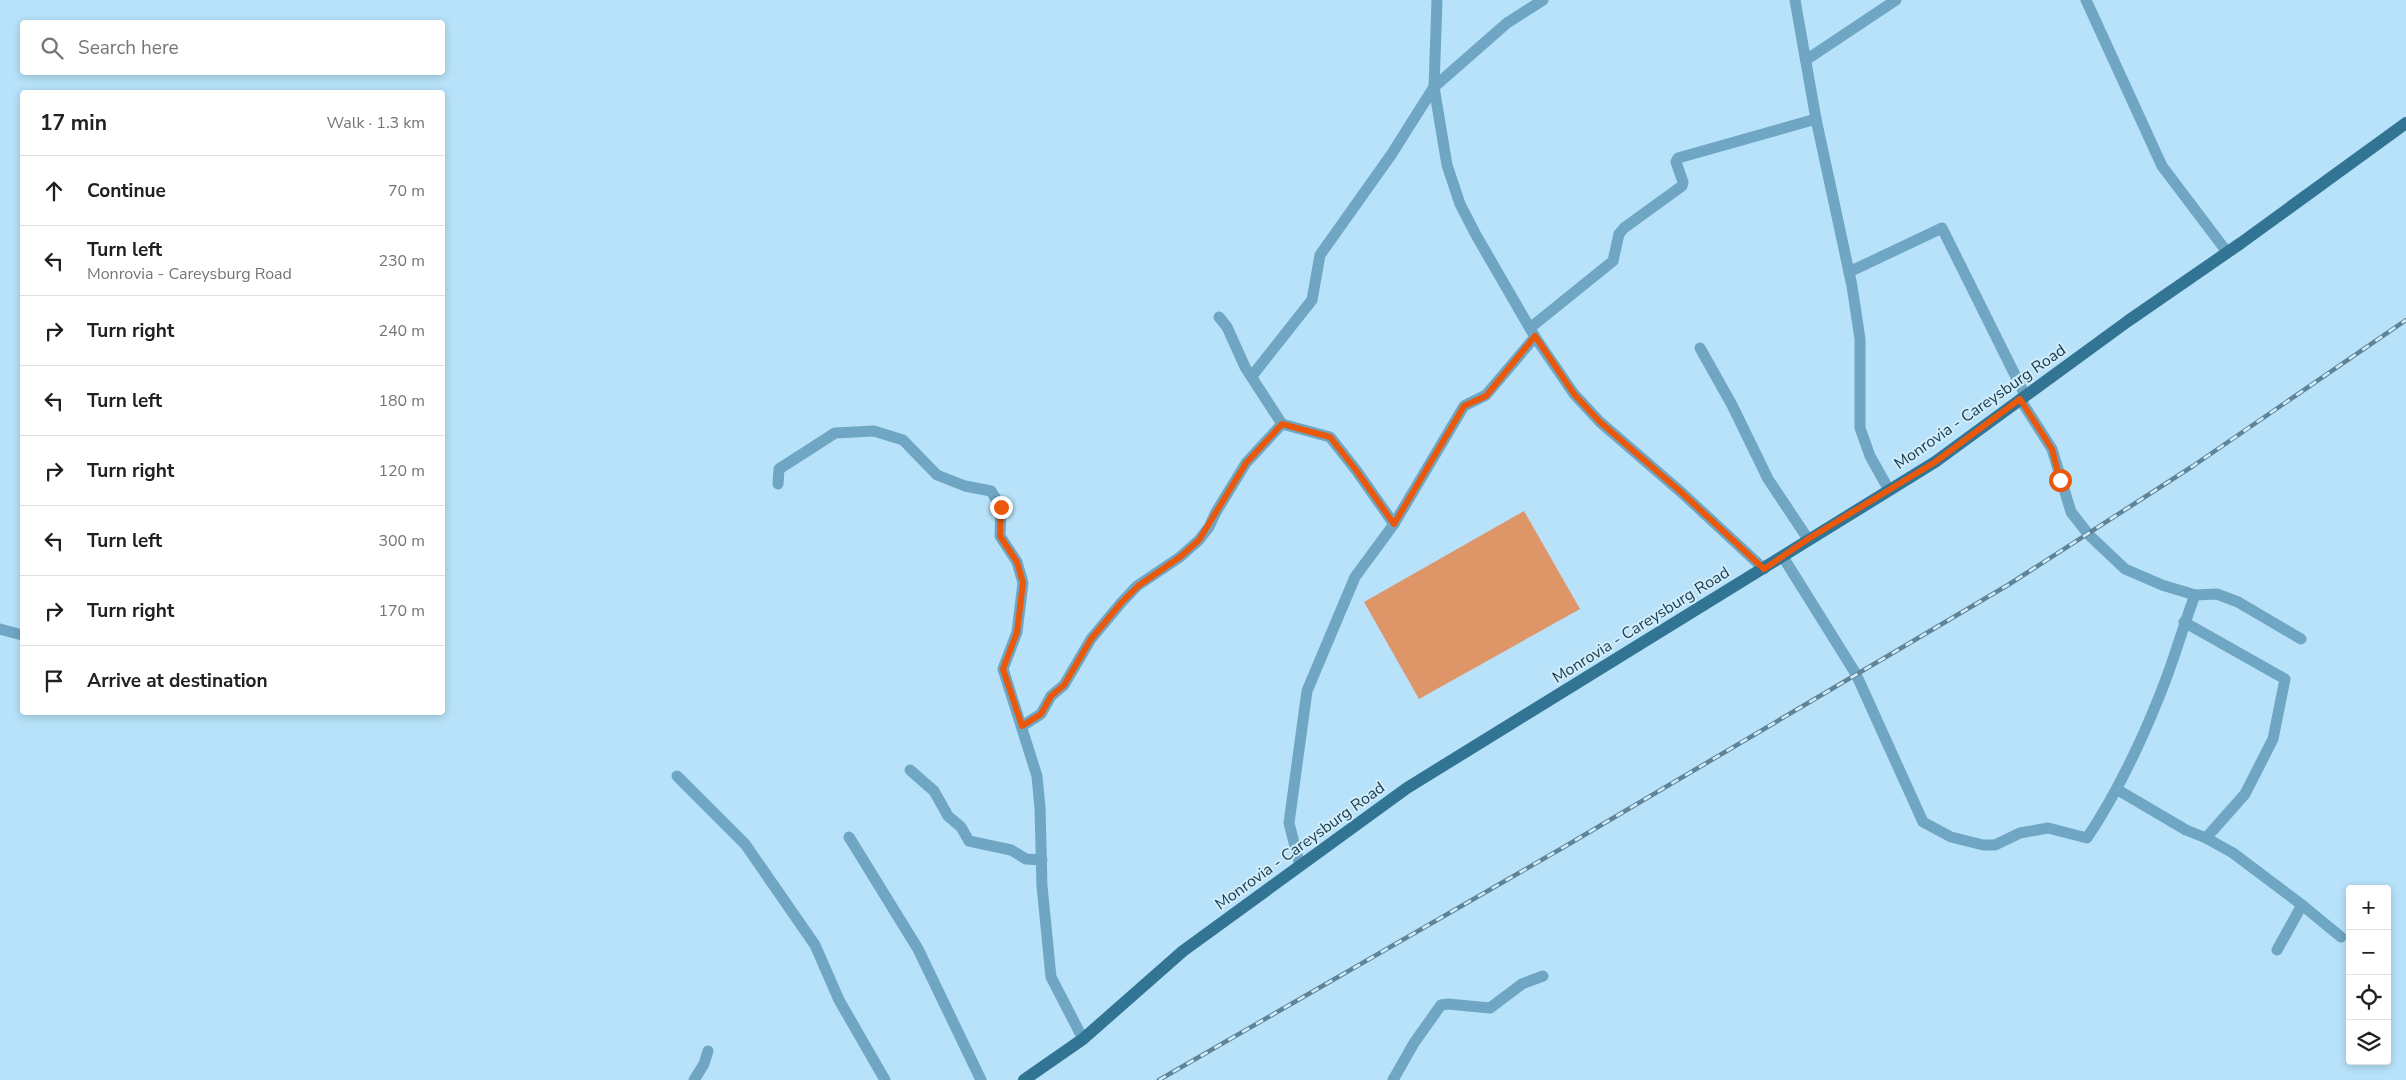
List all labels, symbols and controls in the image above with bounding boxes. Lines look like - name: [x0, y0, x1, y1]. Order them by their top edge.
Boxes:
- search box: [20, 20, 445, 75]
- icon: search: [38, 34, 66, 62]
- text: Search here: [78, 35, 179, 61]
- text: 17 min: [40, 109, 107, 137]
- text: Walk · 1.3 km: [327, 112, 425, 134]
- icon: ahead: [40, 177, 68, 205]
- text: Continue: [87, 178, 166, 204]
- text: 70 m: [388, 180, 425, 202]
- text: Turn left: [87, 237, 162, 263]
- icon: left: [40, 247, 68, 275]
- text: 230 m: [378, 250, 425, 272]
- text: Monrovia - Careysburg Road: [87, 263, 292, 285]
- icon: right: [40, 317, 68, 345]
- text: Turn right: [87, 318, 174, 344]
- text: 240 m: [378, 320, 425, 342]
- street label: Monrovia - Careysburg Road: [1890, 339, 2070, 475]
- icon: left: [40, 387, 68, 415]
- text: Turn left: [87, 388, 162, 414]
- text: 180 m: [378, 390, 425, 412]
- icon: right: [40, 457, 68, 485]
- text: Turn right: [87, 458, 174, 484]
- text: 120 m: [378, 460, 425, 482]
- route start: [2049, 469, 2072, 492]
- route end: [990, 496, 1013, 519]
- icon: left: [40, 527, 68, 555]
- text: Turn left: [87, 528, 162, 554]
- text: 300 m: [378, 530, 425, 552]
- street label: Monrovia - Careysburg Road: [1548, 561, 1734, 689]
- icon: right: [40, 597, 68, 625]
- text: Turn right: [87, 598, 174, 624]
- text: 170 m: [378, 600, 425, 622]
- icon: arrive: [40, 667, 68, 695]
- text: Arrive at destination: [87, 668, 268, 694]
- street label: Monrovia - Careysburg Road: [1211, 777, 1389, 915]
- map controls: [2346, 885, 2391, 1065]
- button: +: [2346, 885, 2391, 930]
- button: −: [2346, 930, 2391, 975]
- button: locate: [2346, 975, 2391, 1020]
- button: layers: [2346, 1020, 2391, 1065]

